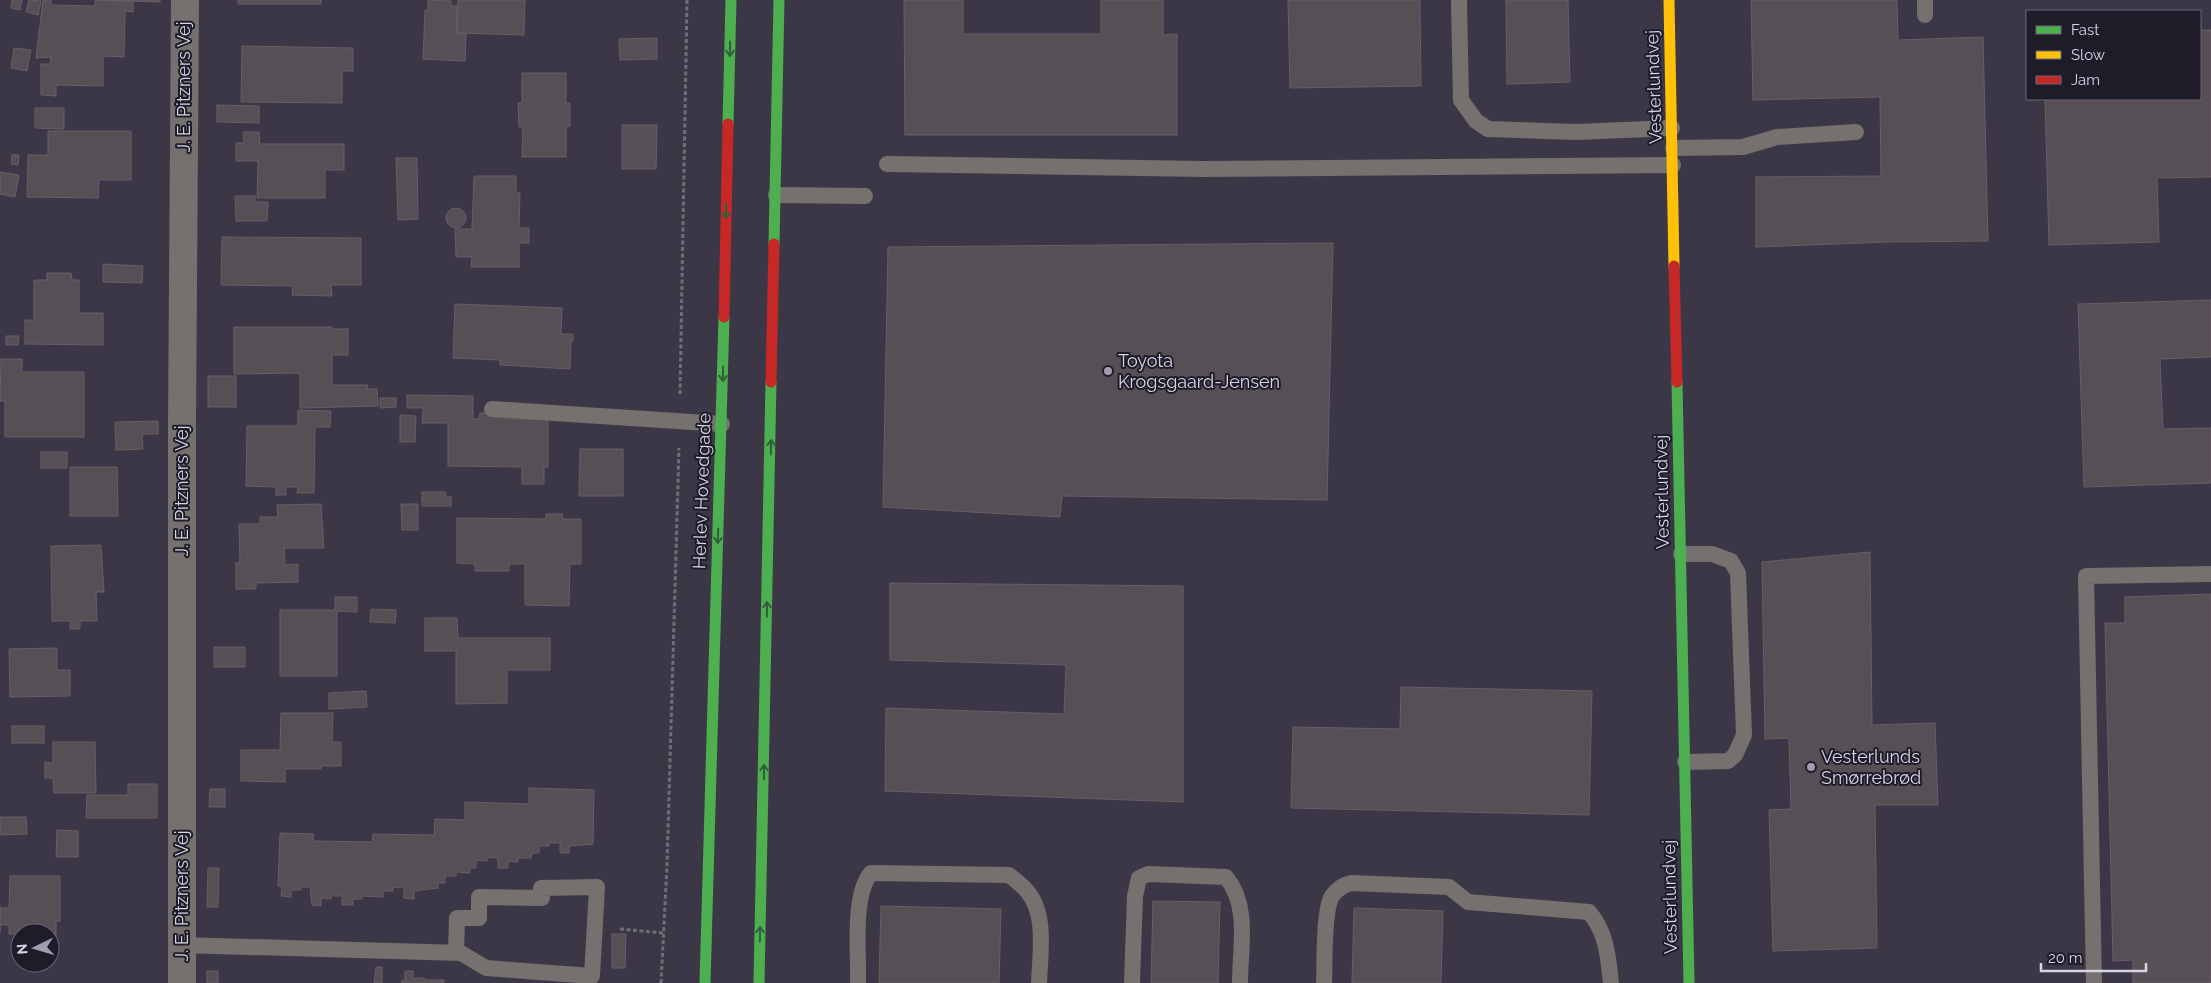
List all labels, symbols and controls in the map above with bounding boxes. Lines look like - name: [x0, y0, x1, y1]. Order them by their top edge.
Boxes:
- legend: [2026, 10, 2201, 100]
- street label: J. E. Pitzners Vej: [173, 21, 194, 153]
- text: Fast: [2071, 21, 2099, 39]
- street label: Vesterlundvej: [1641, 30, 1666, 144]
- one-way arrow: [725, 40, 734, 56]
- text: Slow: [2071, 46, 2105, 64]
- text: Jam: [2071, 71, 2100, 89]
- one-way arrow: [721, 202, 731, 219]
- place label: Toyota Krogsgaard-Jensen: [1118, 350, 1280, 392]
- one-way arrow: [718, 365, 727, 381]
- marker: Toyota Krogsgaard-Jensen: [1102, 365, 1114, 377]
- street label: Herlev Hovedgade: [688, 412, 715, 569]
- street label: J. E. Pitzners Vej: [171, 425, 192, 557]
- street label: Vesterlundvej: [1650, 435, 1673, 549]
- one-way arrow: [766, 439, 776, 456]
- one-way arrow: [713, 528, 723, 544]
- one-way arrow: [762, 602, 772, 618]
- place label: Vesterlunds Smørrebrød: [1821, 746, 1921, 788]
- marker: Vesterlunds Smørrebrød: [1805, 761, 1817, 773]
- one-way arrow: [759, 764, 768, 780]
- street label: J. E. Pitzners Vej: [171, 830, 192, 962]
- street label: Vesterlundvej: [1658, 840, 1681, 954]
- north arrow: [10, 923, 60, 973]
- one-way arrow: [755, 927, 765, 943]
- scale bar: [2041, 940, 2146, 972]
- text: N: [14, 943, 30, 955]
- text: 20 m: [2048, 949, 2083, 967]

